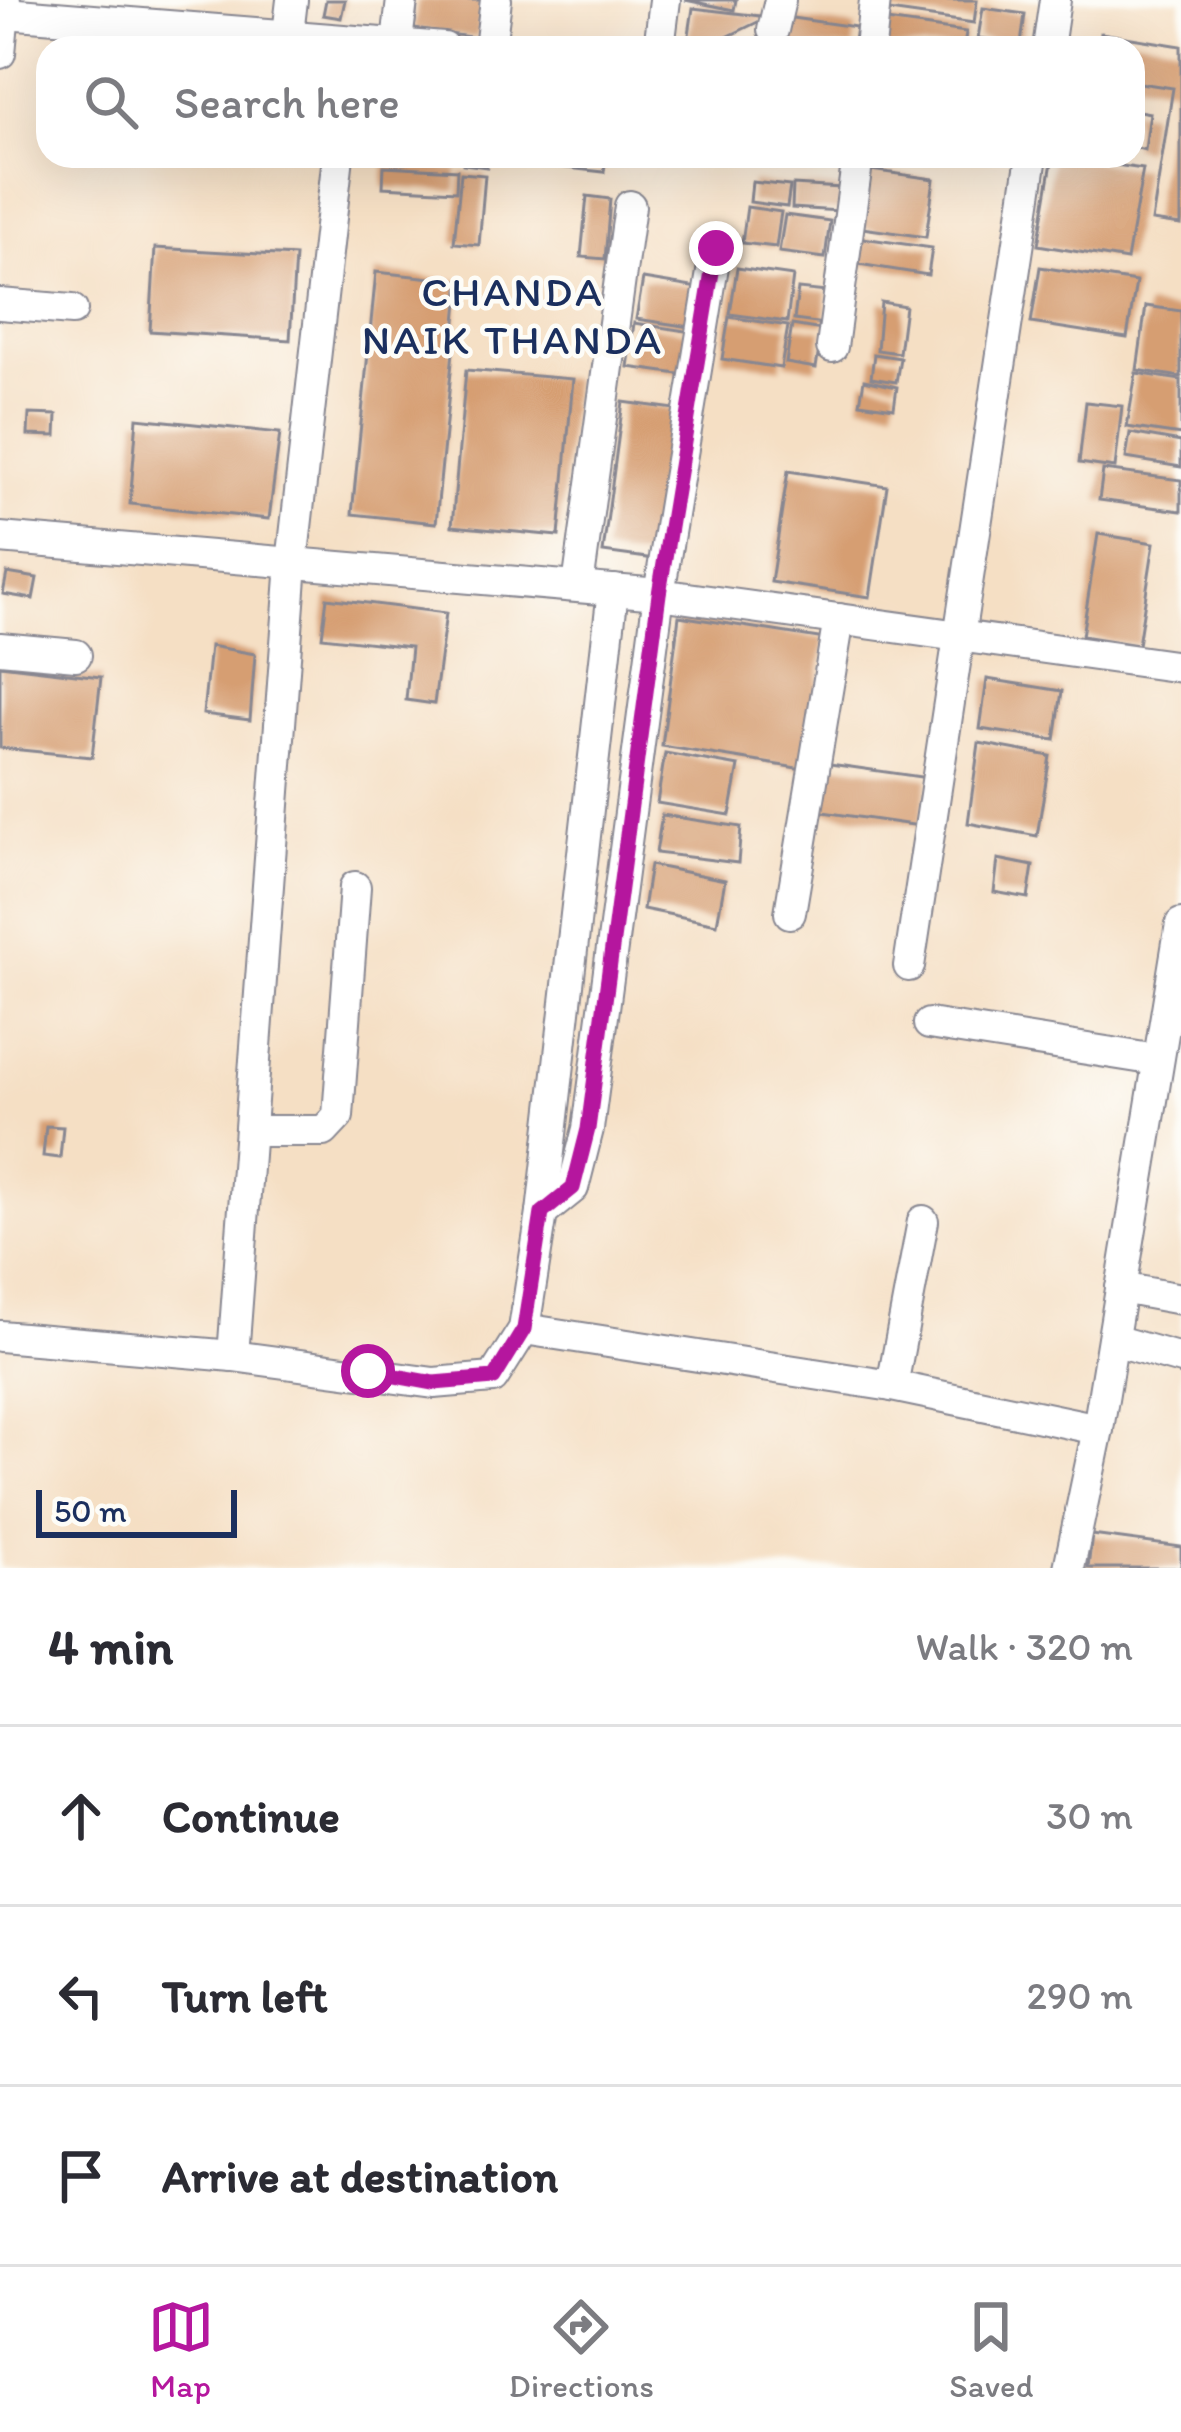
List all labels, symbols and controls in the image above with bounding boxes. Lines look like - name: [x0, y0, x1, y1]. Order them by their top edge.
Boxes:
- search box: [36, 36, 1145, 168]
- icon: search: [78, 69, 144, 135]
- text: Search here: [174, 75, 400, 129]
- route end: [689, 221, 743, 275]
- district label: CHANDA NAIK THANDA: [362, 266, 664, 365]
- route start: [341, 1344, 395, 1398]
- scale bar: [36, 1484, 237, 1537]
- text: 50 m: [54, 1491, 127, 1530]
- text: 4 min: [48, 1616, 173, 1677]
- text: Walk · 320 m: [916, 1623, 1133, 1670]
- icon: ahead: [48, 1783, 114, 1849]
- text: Continue: [162, 1789, 340, 1843]
- text: 30 m: [1046, 1792, 1133, 1839]
- icon: left: [48, 1963, 114, 2029]
- text: Turn left: [162, 1969, 328, 2023]
- text: 290 m: [1026, 1972, 1133, 2019]
- icon: arrive: [48, 2143, 114, 2209]
- text: Arrive at destination: [162, 2149, 558, 2203]
- tab: Map: [148, 2294, 214, 2405]
- tab: Directions: [509, 2294, 654, 2405]
- tab: Saved: [949, 2294, 1033, 2405]

